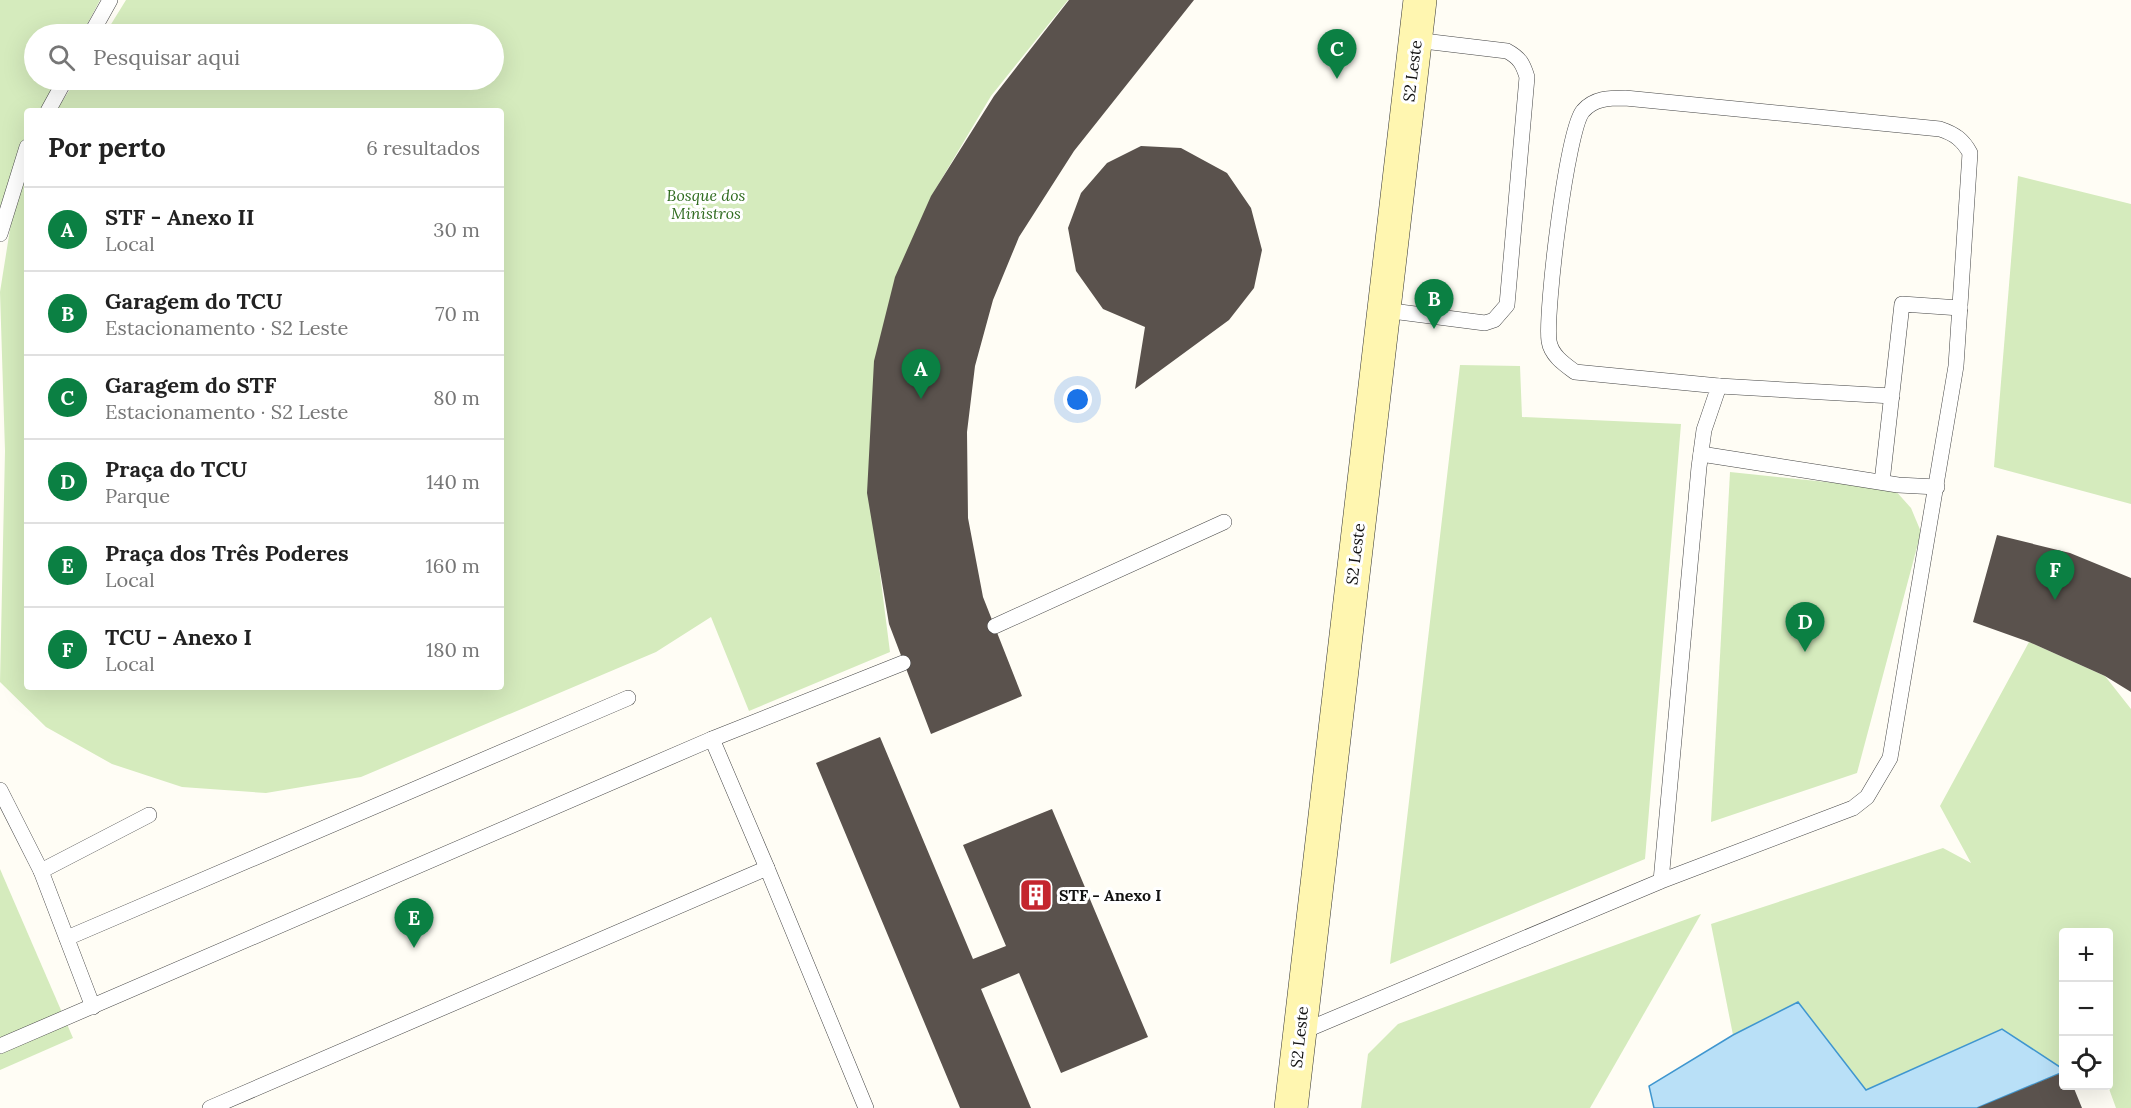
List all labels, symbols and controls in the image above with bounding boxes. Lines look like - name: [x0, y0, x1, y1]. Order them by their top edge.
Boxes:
- search box: [24, 24, 504, 90]
- pin: C: [1318, 29, 1356, 79]
- street label: S2 Leste: [1398, 39, 1426, 103]
- icon: search: [45, 41, 78, 74]
- text: Pesquisar aqui: [93, 43, 240, 71]
- text: Por perto: [48, 131, 166, 164]
- text: 6 resultados: [366, 135, 480, 160]
- park label: Bosque dos Ministros: [667, 185, 746, 223]
- text: STF - Anexo II: [105, 203, 254, 231]
- text: A: [61, 217, 74, 242]
- text: 30 m: [433, 217, 480, 242]
- text: Local: [105, 231, 155, 256]
- pin: B: [1414, 280, 1454, 329]
- text: Garagem do TCU: [105, 287, 283, 315]
- text: B: [61, 301, 74, 326]
- text: 70 m: [435, 301, 480, 326]
- text: Estacionamento · S2 Leste: [105, 315, 348, 340]
- pin: A: [902, 350, 940, 399]
- text: Garagem do STF: [105, 371, 276, 399]
- text: C: [61, 385, 74, 410]
- text: 80 m: [433, 385, 480, 410]
- your location: [1063, 385, 1092, 414]
- text: Estacionamento · S2 Leste: [105, 399, 348, 424]
- text: Praça do TCU: [105, 455, 247, 483]
- text: D: [60, 469, 75, 494]
- text: 140 m: [426, 469, 480, 494]
- text: Parque: [105, 483, 170, 508]
- street label: S2 Leste: [1341, 522, 1369, 586]
- text: Praça dos Três Poderes: [105, 539, 349, 567]
- pin: F: [2036, 550, 2074, 600]
- text: E: [61, 553, 74, 578]
- text: 160 m: [426, 553, 480, 578]
- text: Local: [105, 567, 155, 592]
- pin: D: [1786, 602, 1824, 652]
- text: TCU - Anexo I: [105, 623, 252, 651]
- text: F: [62, 637, 73, 662]
- text: 180 m: [426, 637, 480, 662]
- text: Local: [105, 651, 155, 676]
- building icon: STF - Anexo I: [1018, 877, 1054, 913]
- place label: STF - Anexo I: [1059, 885, 1161, 905]
- pin: E: [394, 898, 434, 948]
- map controls: [2059, 928, 2113, 1090]
- button: +: [2059, 928, 2113, 982]
- button: −: [2059, 982, 2113, 1036]
- street label: S2 Leste: [1286, 1005, 1312, 1069]
- button: locate: [2059, 1036, 2113, 1090]

